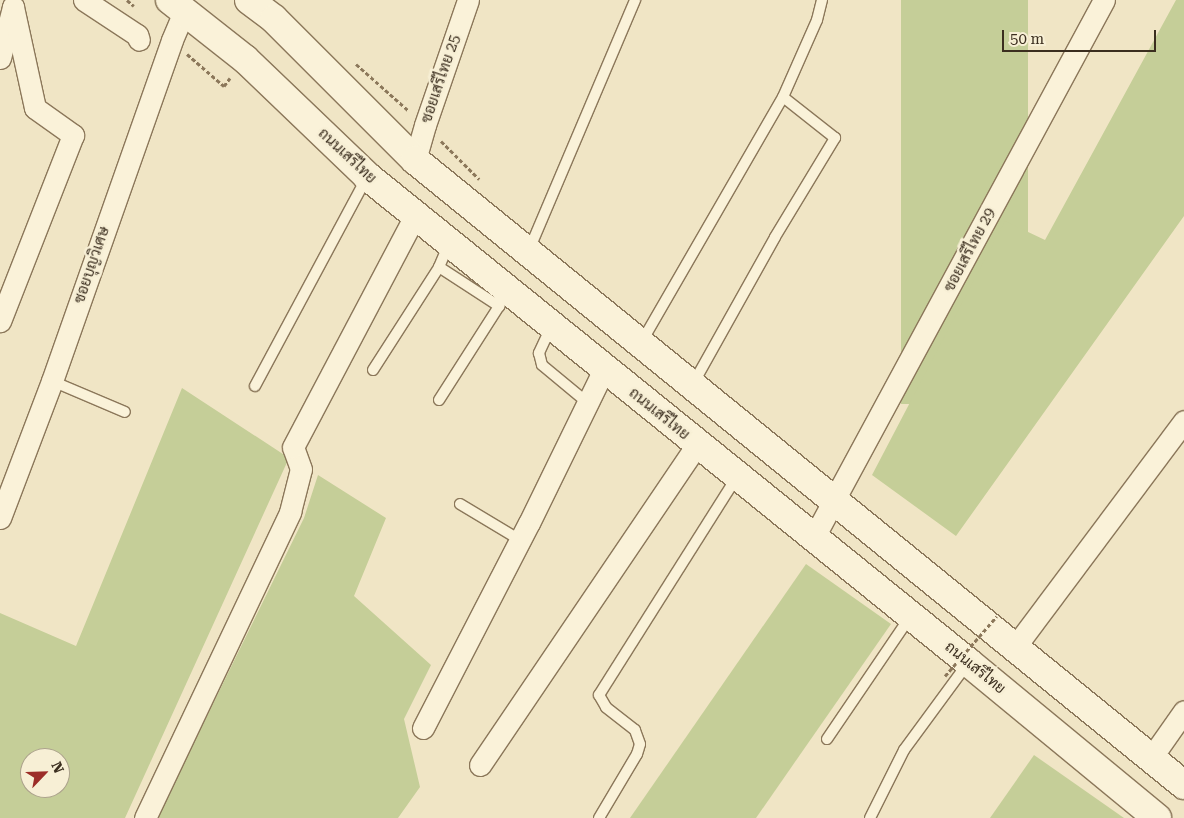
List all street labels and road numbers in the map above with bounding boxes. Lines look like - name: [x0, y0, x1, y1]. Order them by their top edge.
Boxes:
- street label: ซอยเสรีไทย 25: [417, 33, 465, 125]
- street label: ถนนเสรีไทย: [314, 125, 380, 187]
- street label: ซอยเสรีไทย 29: [940, 205, 1000, 295]
- street label: ซอยบุญวิเศษ: [70, 224, 114, 306]
- street label: ถนนเสรีไทย: [625, 384, 693, 444]
- street label: ถนนเสรีไทย: [941, 638, 1009, 698]

